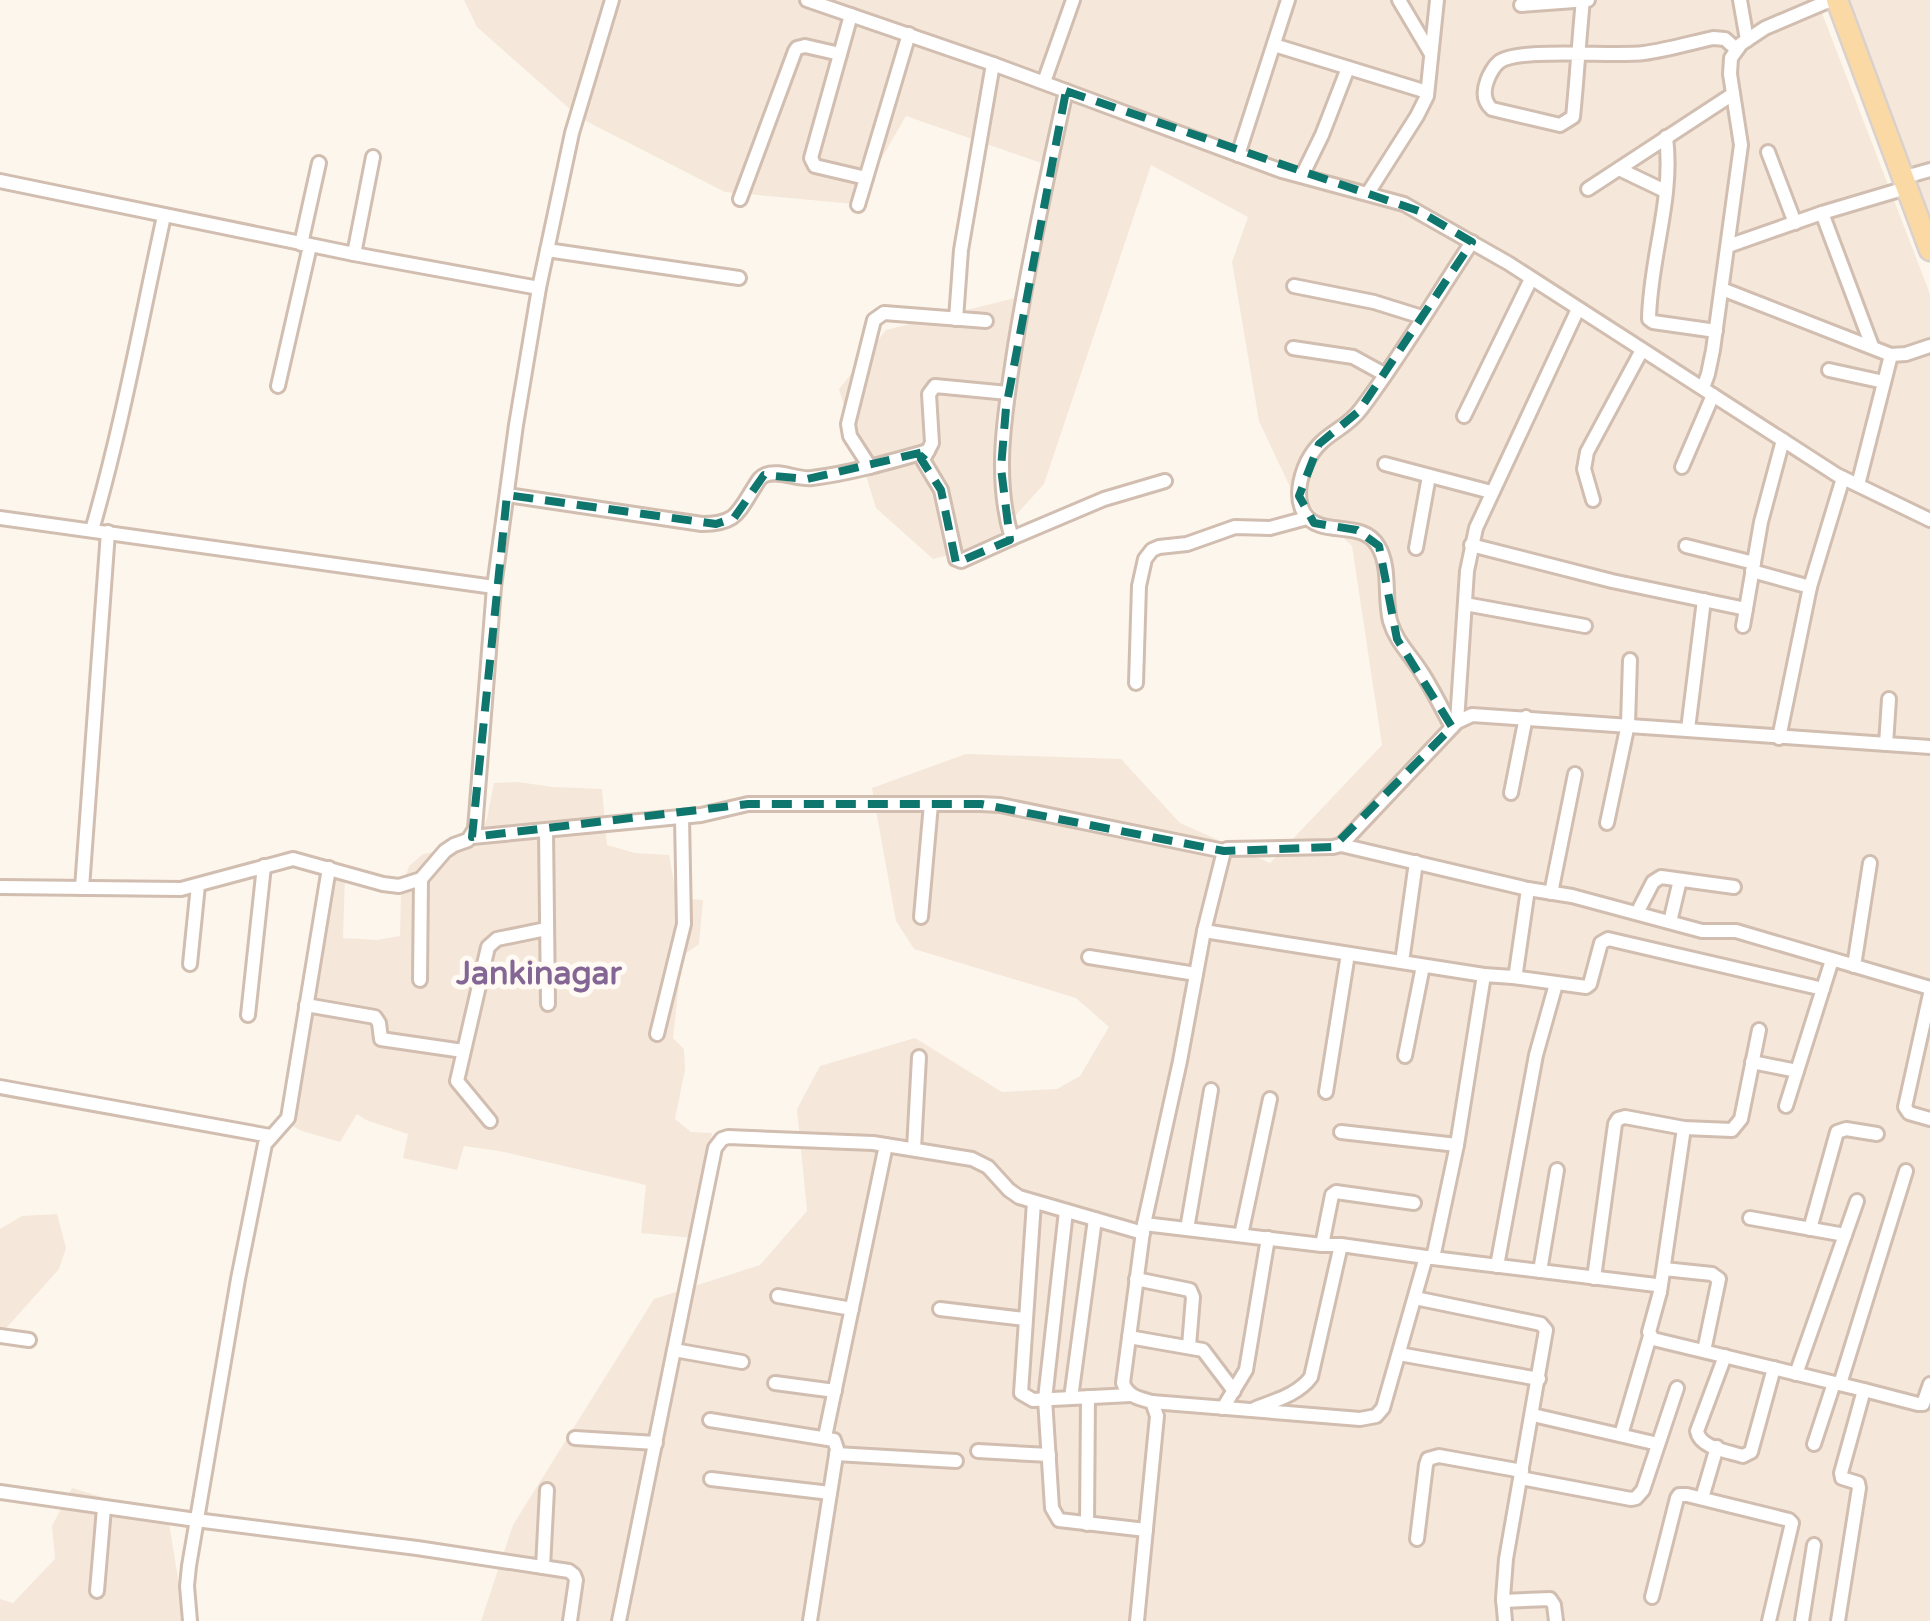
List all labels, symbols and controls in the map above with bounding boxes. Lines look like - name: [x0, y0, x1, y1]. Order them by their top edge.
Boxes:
- district label: Jankinagar: [455, 955, 623, 993]

